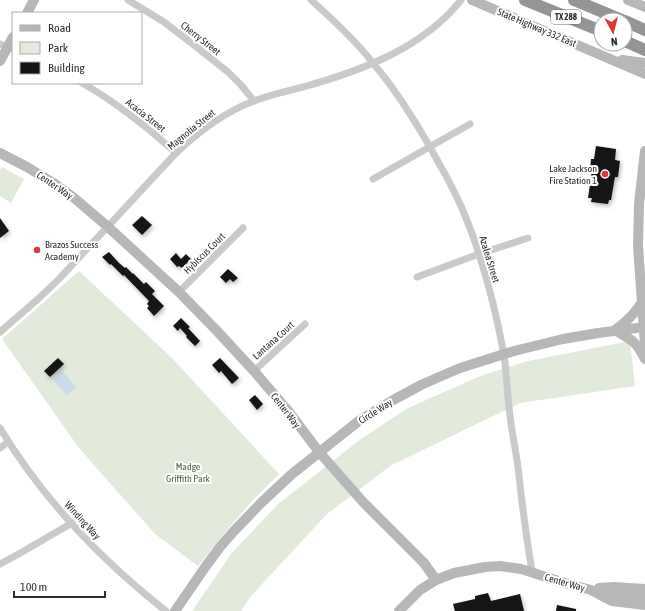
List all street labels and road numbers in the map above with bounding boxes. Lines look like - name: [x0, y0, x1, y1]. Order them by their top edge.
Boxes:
- street label: State Highway 332 East: [496, 6, 578, 49]
- road number: TX 288: [551, 10, 581, 24]
- street label: Cherry Street: [179, 20, 223, 57]
- street label: Acacia Street: [124, 97, 168, 134]
- street label: Magnolia Street: [165, 107, 217, 152]
- street label: Center Way: [35, 169, 75, 202]
- street label: Hybiscus Court: [181, 230, 227, 276]
- street label: Azalea Street: [477, 234, 502, 284]
- street label: Lantana Court: [251, 319, 296, 362]
- street label: Center Way: [269, 391, 303, 430]
- street label: Circle Way: [356, 397, 394, 426]
- street label: Winding Way: [63, 499, 103, 542]
- street label: Center Way: [544, 572, 586, 593]

